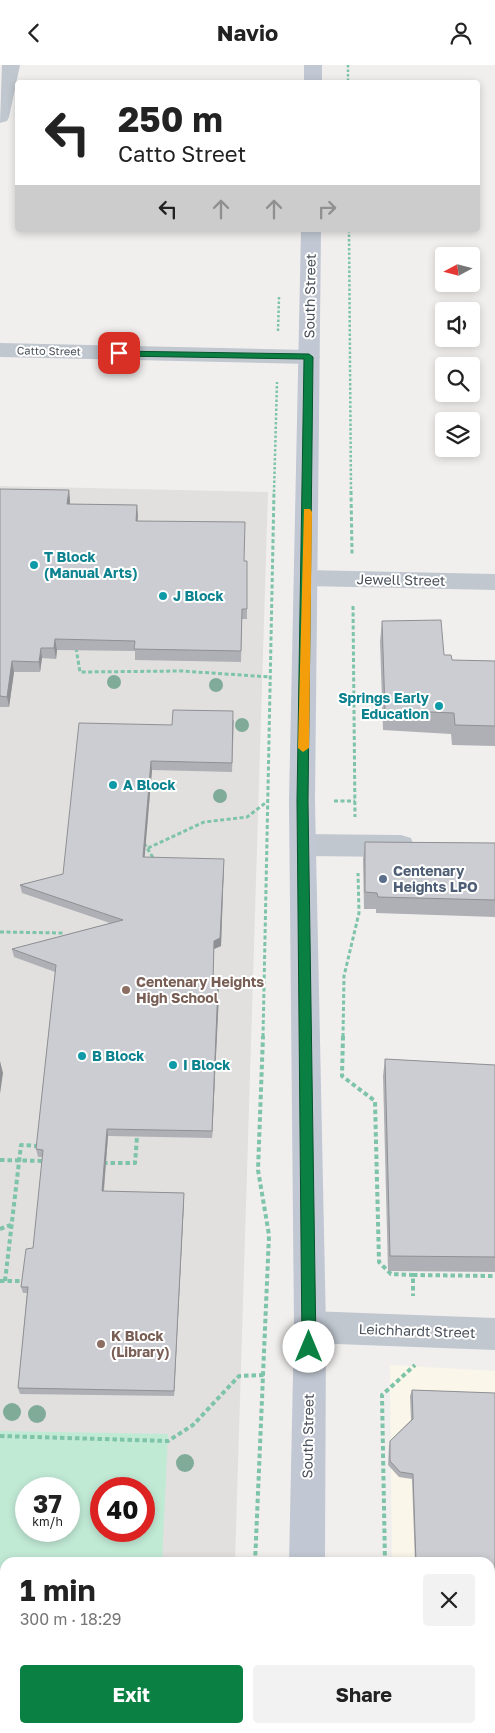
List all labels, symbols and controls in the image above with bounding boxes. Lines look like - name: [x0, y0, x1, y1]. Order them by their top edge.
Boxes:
- icon: back: [20, 19, 48, 47]
- text: Navio: [217, 19, 278, 46]
- icon: person: [447, 19, 475, 47]
- text: 250 m: [118, 98, 223, 140]
- icon: left: [35, 100, 100, 165]
- text: Catto Street: [118, 140, 246, 167]
- icon: left: [154, 195, 182, 223]
- icon: ahead: [207, 195, 235, 223]
- icon: ahead: [260, 195, 288, 223]
- icon: right: [313, 195, 341, 223]
- north arrow: [435, 247, 480, 293]
- map controls: [435, 247, 480, 457]
- street label: South Street: [300, 253, 319, 339]
- button: sound: [435, 302, 480, 347]
- pin: [98, 332, 140, 374]
- icon: arrive: [105, 339, 133, 367]
- street label: Catto Street: [17, 343, 81, 358]
- button: search: [435, 357, 480, 402]
- button: layers: [435, 412, 480, 457]
- place label: T Block (Manual Arts): [44, 548, 137, 581]
- marker: T Block (Manual Arts): [28, 559, 40, 571]
- street label: Jewell Street: [356, 570, 446, 589]
- place label: J Block: [173, 587, 224, 604]
- marker: J Block: [157, 590, 169, 602]
- place label: Springs Early Education: [338, 689, 430, 722]
- marker: Springs Early Education: [433, 700, 445, 712]
- place label: A Block: [123, 776, 176, 793]
- marker: A Block: [107, 779, 119, 791]
- place label: Centenary Heights LPO: [393, 862, 478, 895]
- marker: Centenary Heights LPO: [377, 873, 389, 885]
- place label: Centenary Heights High School: [136, 973, 264, 1006]
- marker: Centenary Heights High School: [120, 984, 132, 996]
- place label: B Block: [92, 1047, 144, 1064]
- marker: B Block: [76, 1050, 88, 1062]
- place label: I Block: [183, 1056, 230, 1073]
- marker: I Block: [167, 1059, 179, 1071]
- position arrow: [282, 1320, 334, 1372]
- street label: Leichhardt Street: [358, 1320, 476, 1341]
- place label: K Block (Library): [111, 1327, 170, 1360]
- marker: K Block (Library): [95, 1338, 107, 1350]
- street label: South Street: [298, 1393, 317, 1479]
- speed limit sign: 40: [90, 1477, 155, 1542]
- text: 37: [33, 1488, 62, 1519]
- text: km/h: [32, 1514, 63, 1529]
- text: 1 min: [20, 1572, 96, 1608]
- button: close: [423, 1574, 475, 1626]
- text: 300 m · 18:29: [20, 1609, 121, 1629]
- button: Exit: [20, 1665, 243, 1723]
- button: Share: [253, 1665, 475, 1723]

